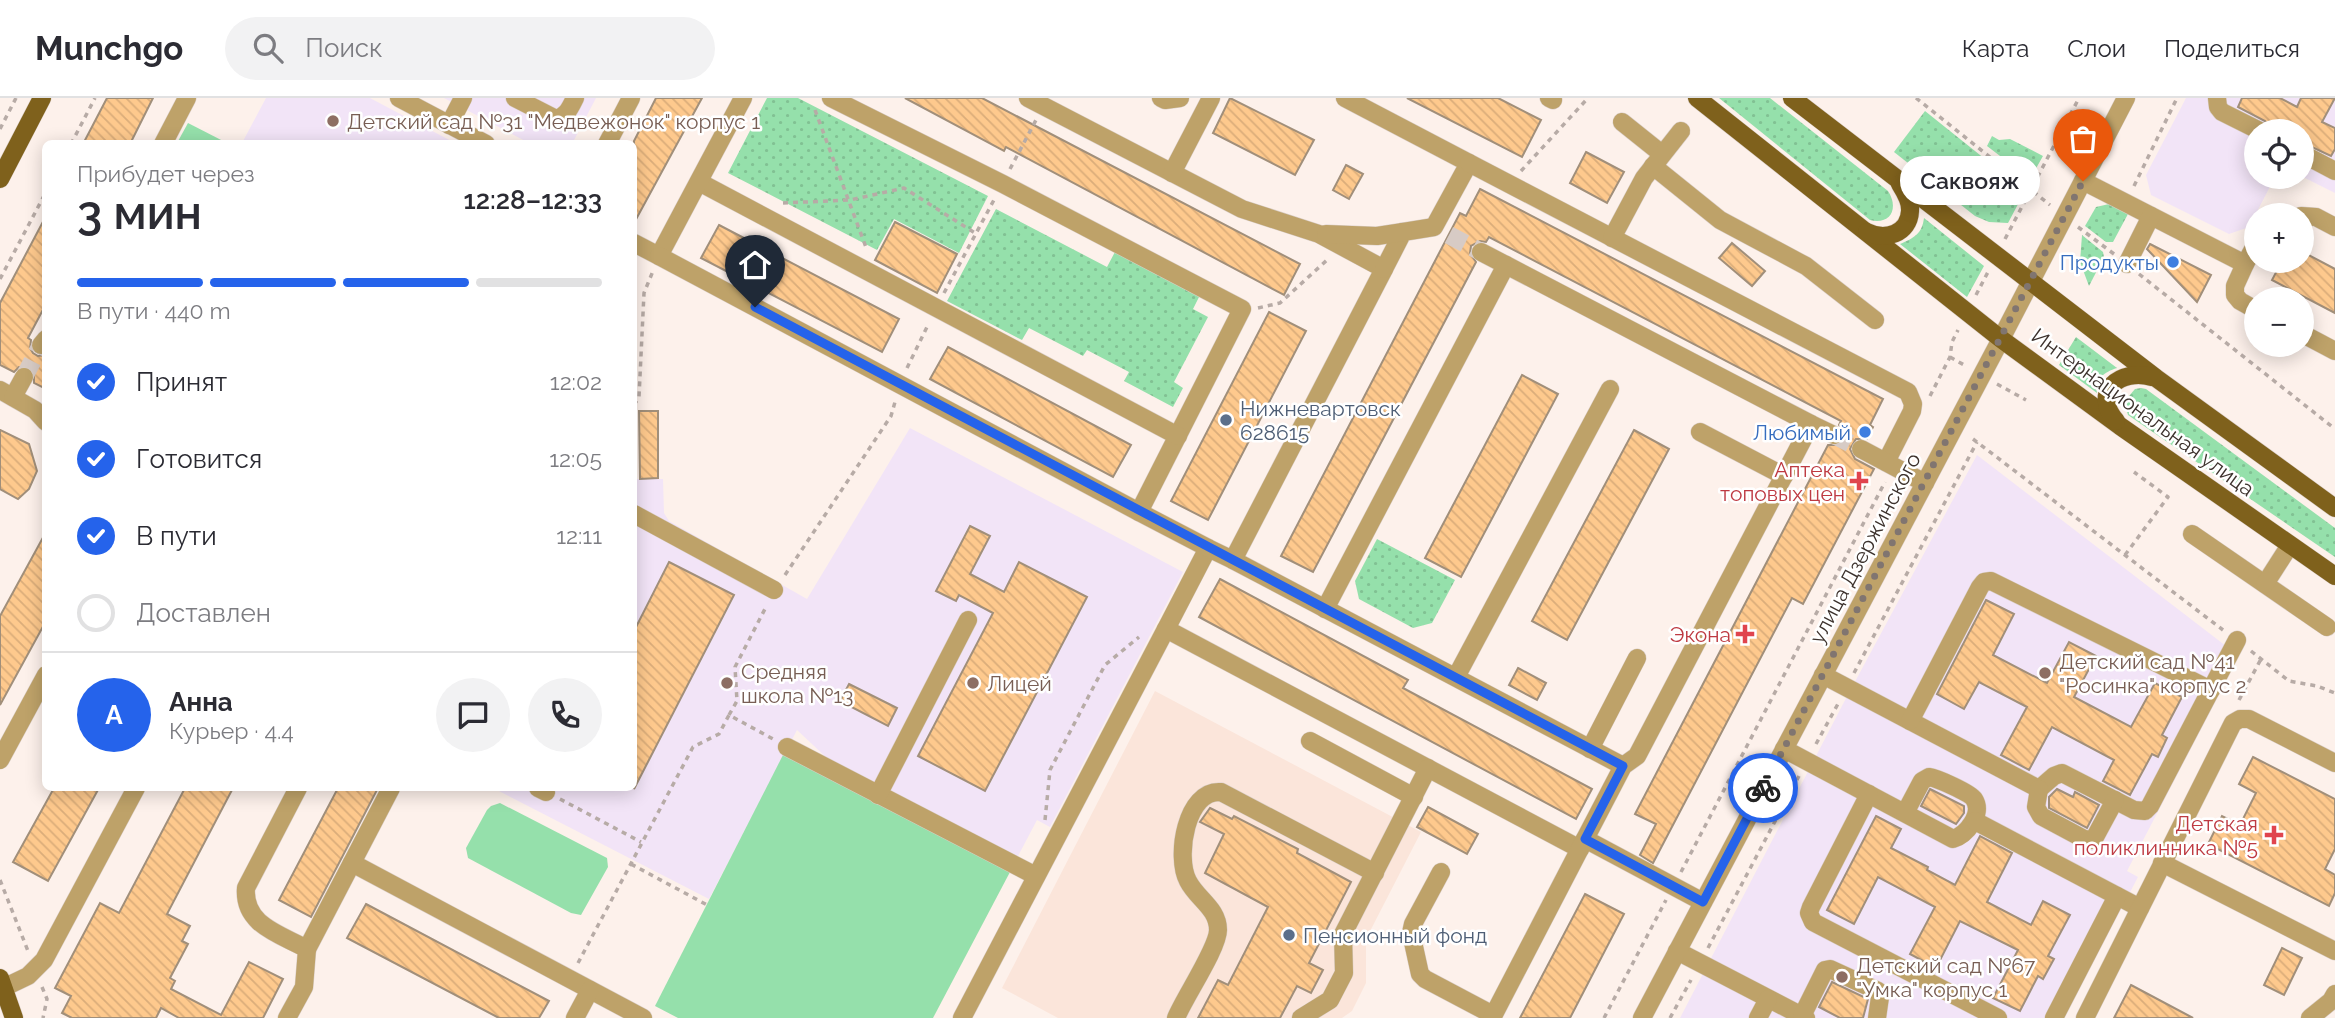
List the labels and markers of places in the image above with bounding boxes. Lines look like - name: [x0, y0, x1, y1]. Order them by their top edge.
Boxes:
- place label: Детский сад №31 "Медвежонок" корпус 1: [347, 109, 760, 134]
- pin: [2053, 109, 2113, 181]
- marker: Детский сад №31 "Медвежонок" корпус 1: [325, 113, 341, 129]
- callout: Саквояж: [1901, 156, 2041, 206]
- pin: [725, 235, 785, 307]
- place label: Продукты: [2060, 250, 2159, 275]
- marker: Продукты: [2165, 254, 2181, 270]
- place label: Нижневартовск 628615: [1240, 396, 1401, 445]
- marker: Нижневартовск 628615: [1218, 412, 1234, 428]
- place label: Любимый: [1753, 420, 1851, 445]
- marker: Любимый: [1857, 424, 1873, 440]
- place label: Аптека топовых цен: [1720, 457, 1845, 506]
- marker: Аптека топовых цен: [1851, 473, 1867, 489]
- place label: Экона: [1670, 622, 1731, 647]
- marker: Экона: [1737, 626, 1753, 642]
- place label: Детский сад №41 "Росинка" корпус 2: [2059, 649, 2247, 698]
- place label: Средняя школа №13: [741, 659, 854, 708]
- marker: Детский сад №41 "Росинка" корпус 2: [2037, 665, 2053, 681]
- place label: Лицей: [987, 671, 1052, 696]
- marker: Средняя школа №13: [719, 675, 735, 691]
- marker: Лицей: [965, 675, 981, 691]
- place label: Детская поликлинника №5: [2074, 811, 2258, 860]
- marker: Детская поликлинника №5: [2264, 825, 2284, 845]
- place label: Пенсионный фонд: [1303, 923, 1487, 948]
- marker: Пенсионный фонд: [1281, 927, 1297, 943]
- place label: Детский сад №67 "Умка" корпус 1: [1856, 953, 2036, 1002]
- marker: Детский сад №67 "Умка" корпус 1: [1834, 969, 1850, 985]

